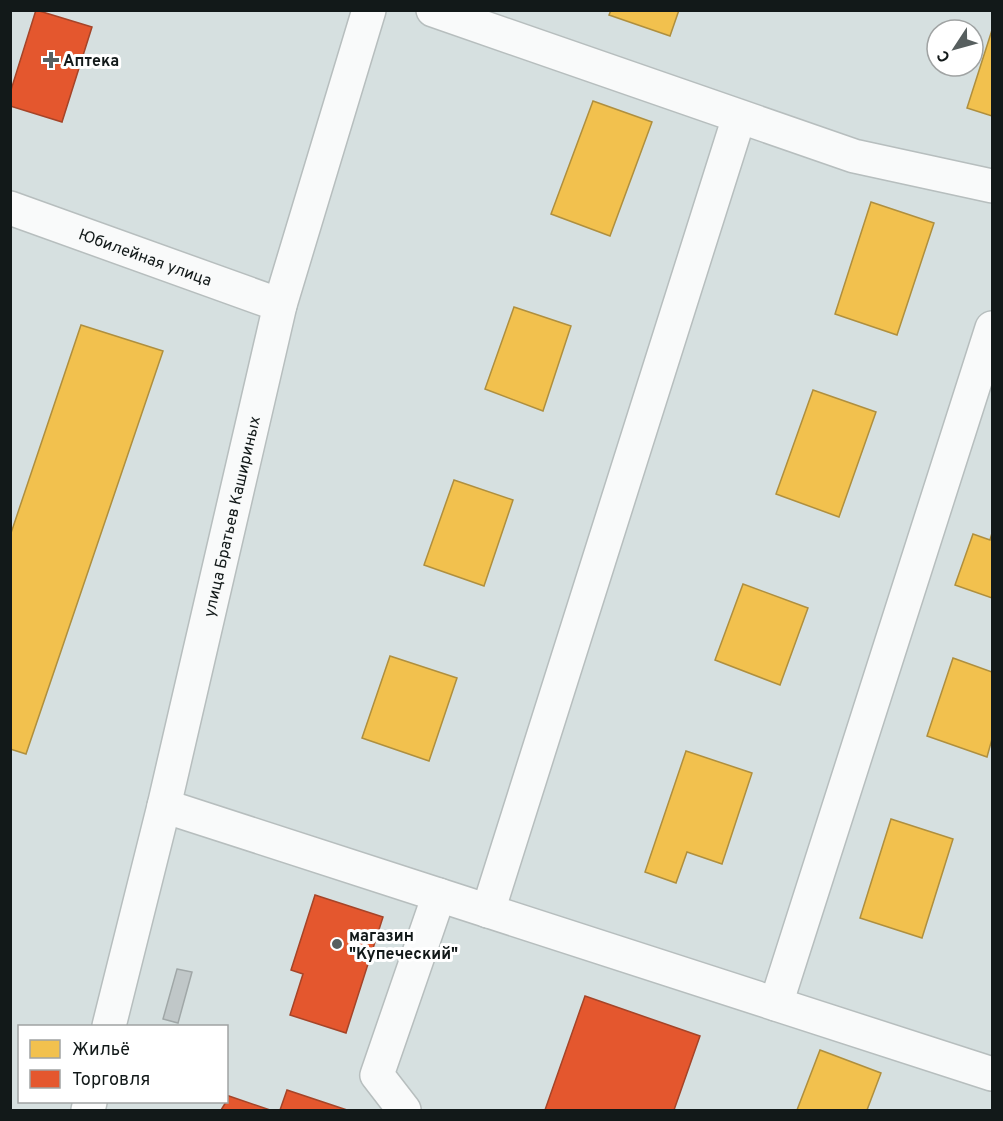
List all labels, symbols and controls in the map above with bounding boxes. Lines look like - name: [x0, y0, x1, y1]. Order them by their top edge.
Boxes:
- north arrow: [925, 18, 985, 78]
- text: С: [933, 46, 956, 66]
- place label: Аптека: [63, 52, 119, 72]
- marker: Аптека: [44, 53, 58, 67]
- street label: Юбилейная улица: [75, 225, 214, 292]
- street label: улица Братьев Кашириных: [200, 414, 266, 619]
- place label: магазин "Купеческий": [349, 927, 458, 965]
- marker: магазин "Купеческий": [330, 937, 344, 951]
- legend: [18, 1025, 228, 1103]
- text: Жильё: [72, 1039, 130, 1062]
- text: Торговля: [72, 1069, 150, 1092]

